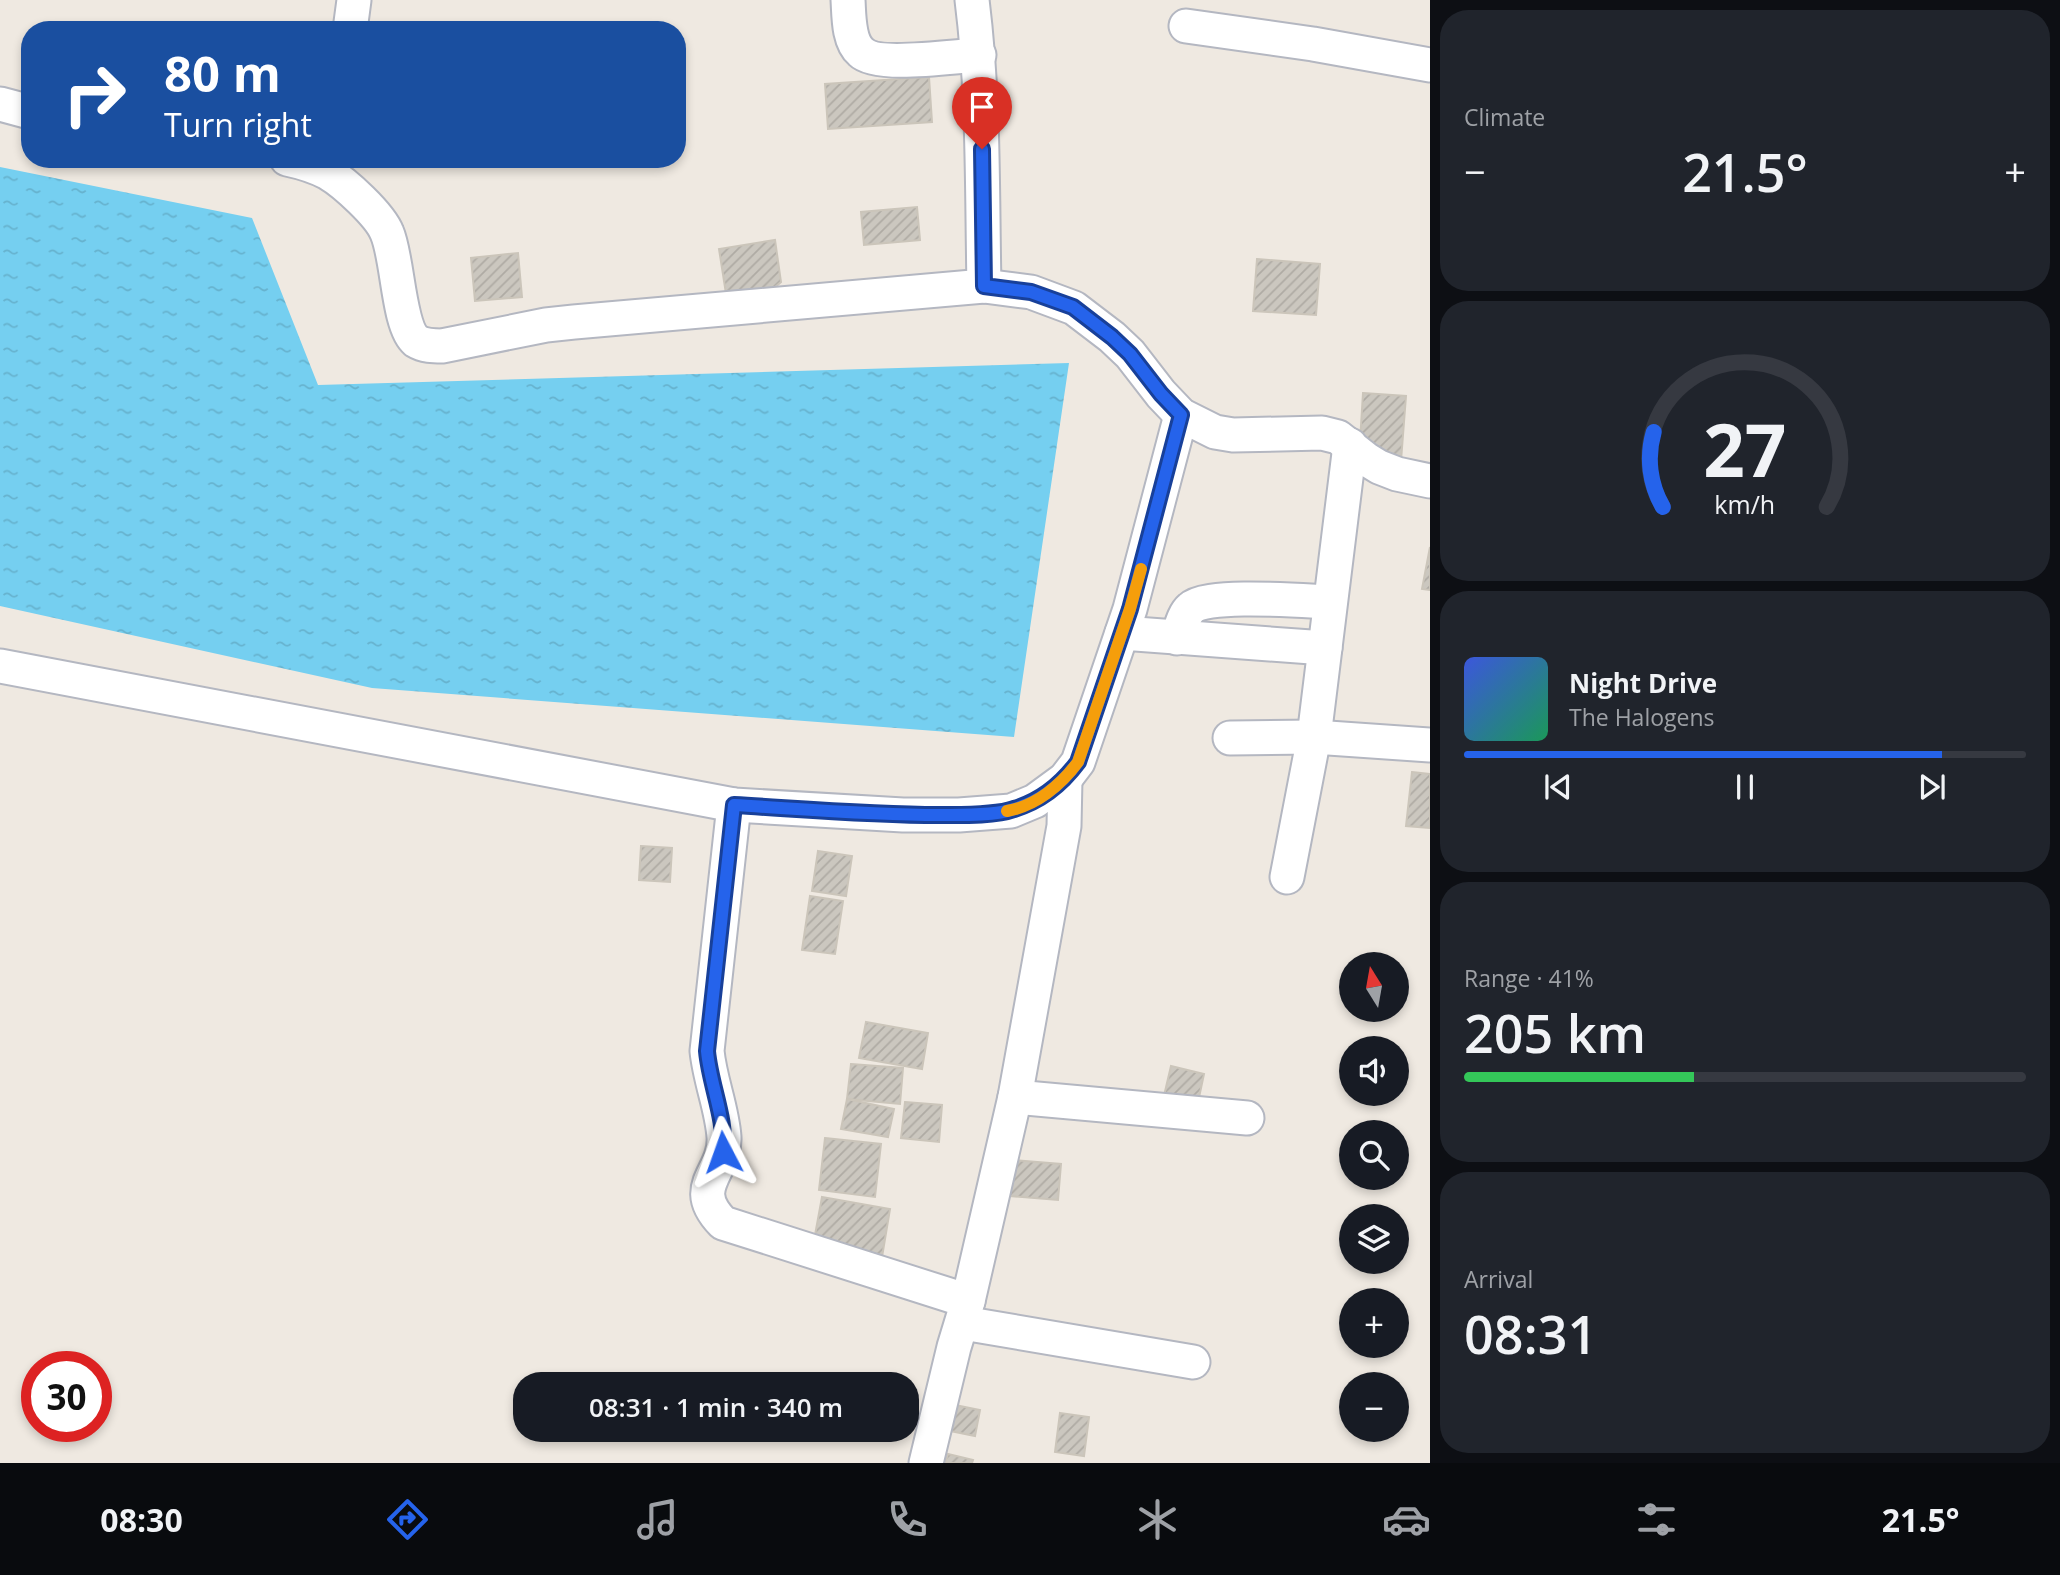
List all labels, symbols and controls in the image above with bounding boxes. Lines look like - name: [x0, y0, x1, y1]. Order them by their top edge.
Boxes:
- text: 80 m: [164, 40, 281, 106]
- icon: right: [49, 49, 140, 140]
- pin: [952, 77, 1012, 149]
- icon: arrive: [963, 88, 1001, 126]
- text: Climate: [1464, 101, 1545, 133]
- text: Turn right: [164, 103, 312, 146]
- text: 21.5°: [1682, 136, 1808, 207]
- text: −: [1464, 145, 1486, 197]
- text: +: [2004, 145, 2026, 197]
- text: 27: [1703, 399, 1787, 498]
- text: km/h: [1715, 487, 1775, 521]
- text: Night Drive: [1569, 665, 1717, 701]
- text: The Halogens: [1569, 701, 1715, 733]
- icon: previous: [1539, 768, 1577, 806]
- icon: pause: [1726, 768, 1764, 806]
- icon: next: [1913, 768, 1951, 806]
- north arrow: [1339, 952, 1409, 1022]
- map controls: [1339, 952, 1409, 1442]
- text: Range · 41%: [1464, 962, 1594, 994]
- text: 205 km: [1464, 997, 1646, 1068]
- button: sound: [1339, 1036, 1409, 1106]
- position arrow: [686, 1115, 760, 1189]
- button: search: [1339, 1120, 1409, 1190]
- button: layers: [1339, 1204, 1409, 1274]
- text: Arrival: [1464, 1263, 1533, 1295]
- button: +: [1339, 1288, 1409, 1358]
- text: 08:31: [1464, 1298, 1597, 1369]
- speed limit sign: 30: [21, 1351, 112, 1442]
- button: −: [1339, 1372, 1409, 1442]
- text: 08:31 · 1 min · 340 m: [589, 1389, 843, 1425]
- icon: directions: [383, 1495, 432, 1544]
- icon: music: [633, 1495, 682, 1544]
- icon: phone: [883, 1495, 932, 1544]
- icon: climate: [1133, 1495, 1182, 1544]
- icon: car: [1382, 1495, 1431, 1544]
- icon: filters: [1632, 1495, 1681, 1544]
- text: 08:30: [100, 1498, 183, 1541]
- text: 21.5°: [1882, 1498, 1960, 1541]

